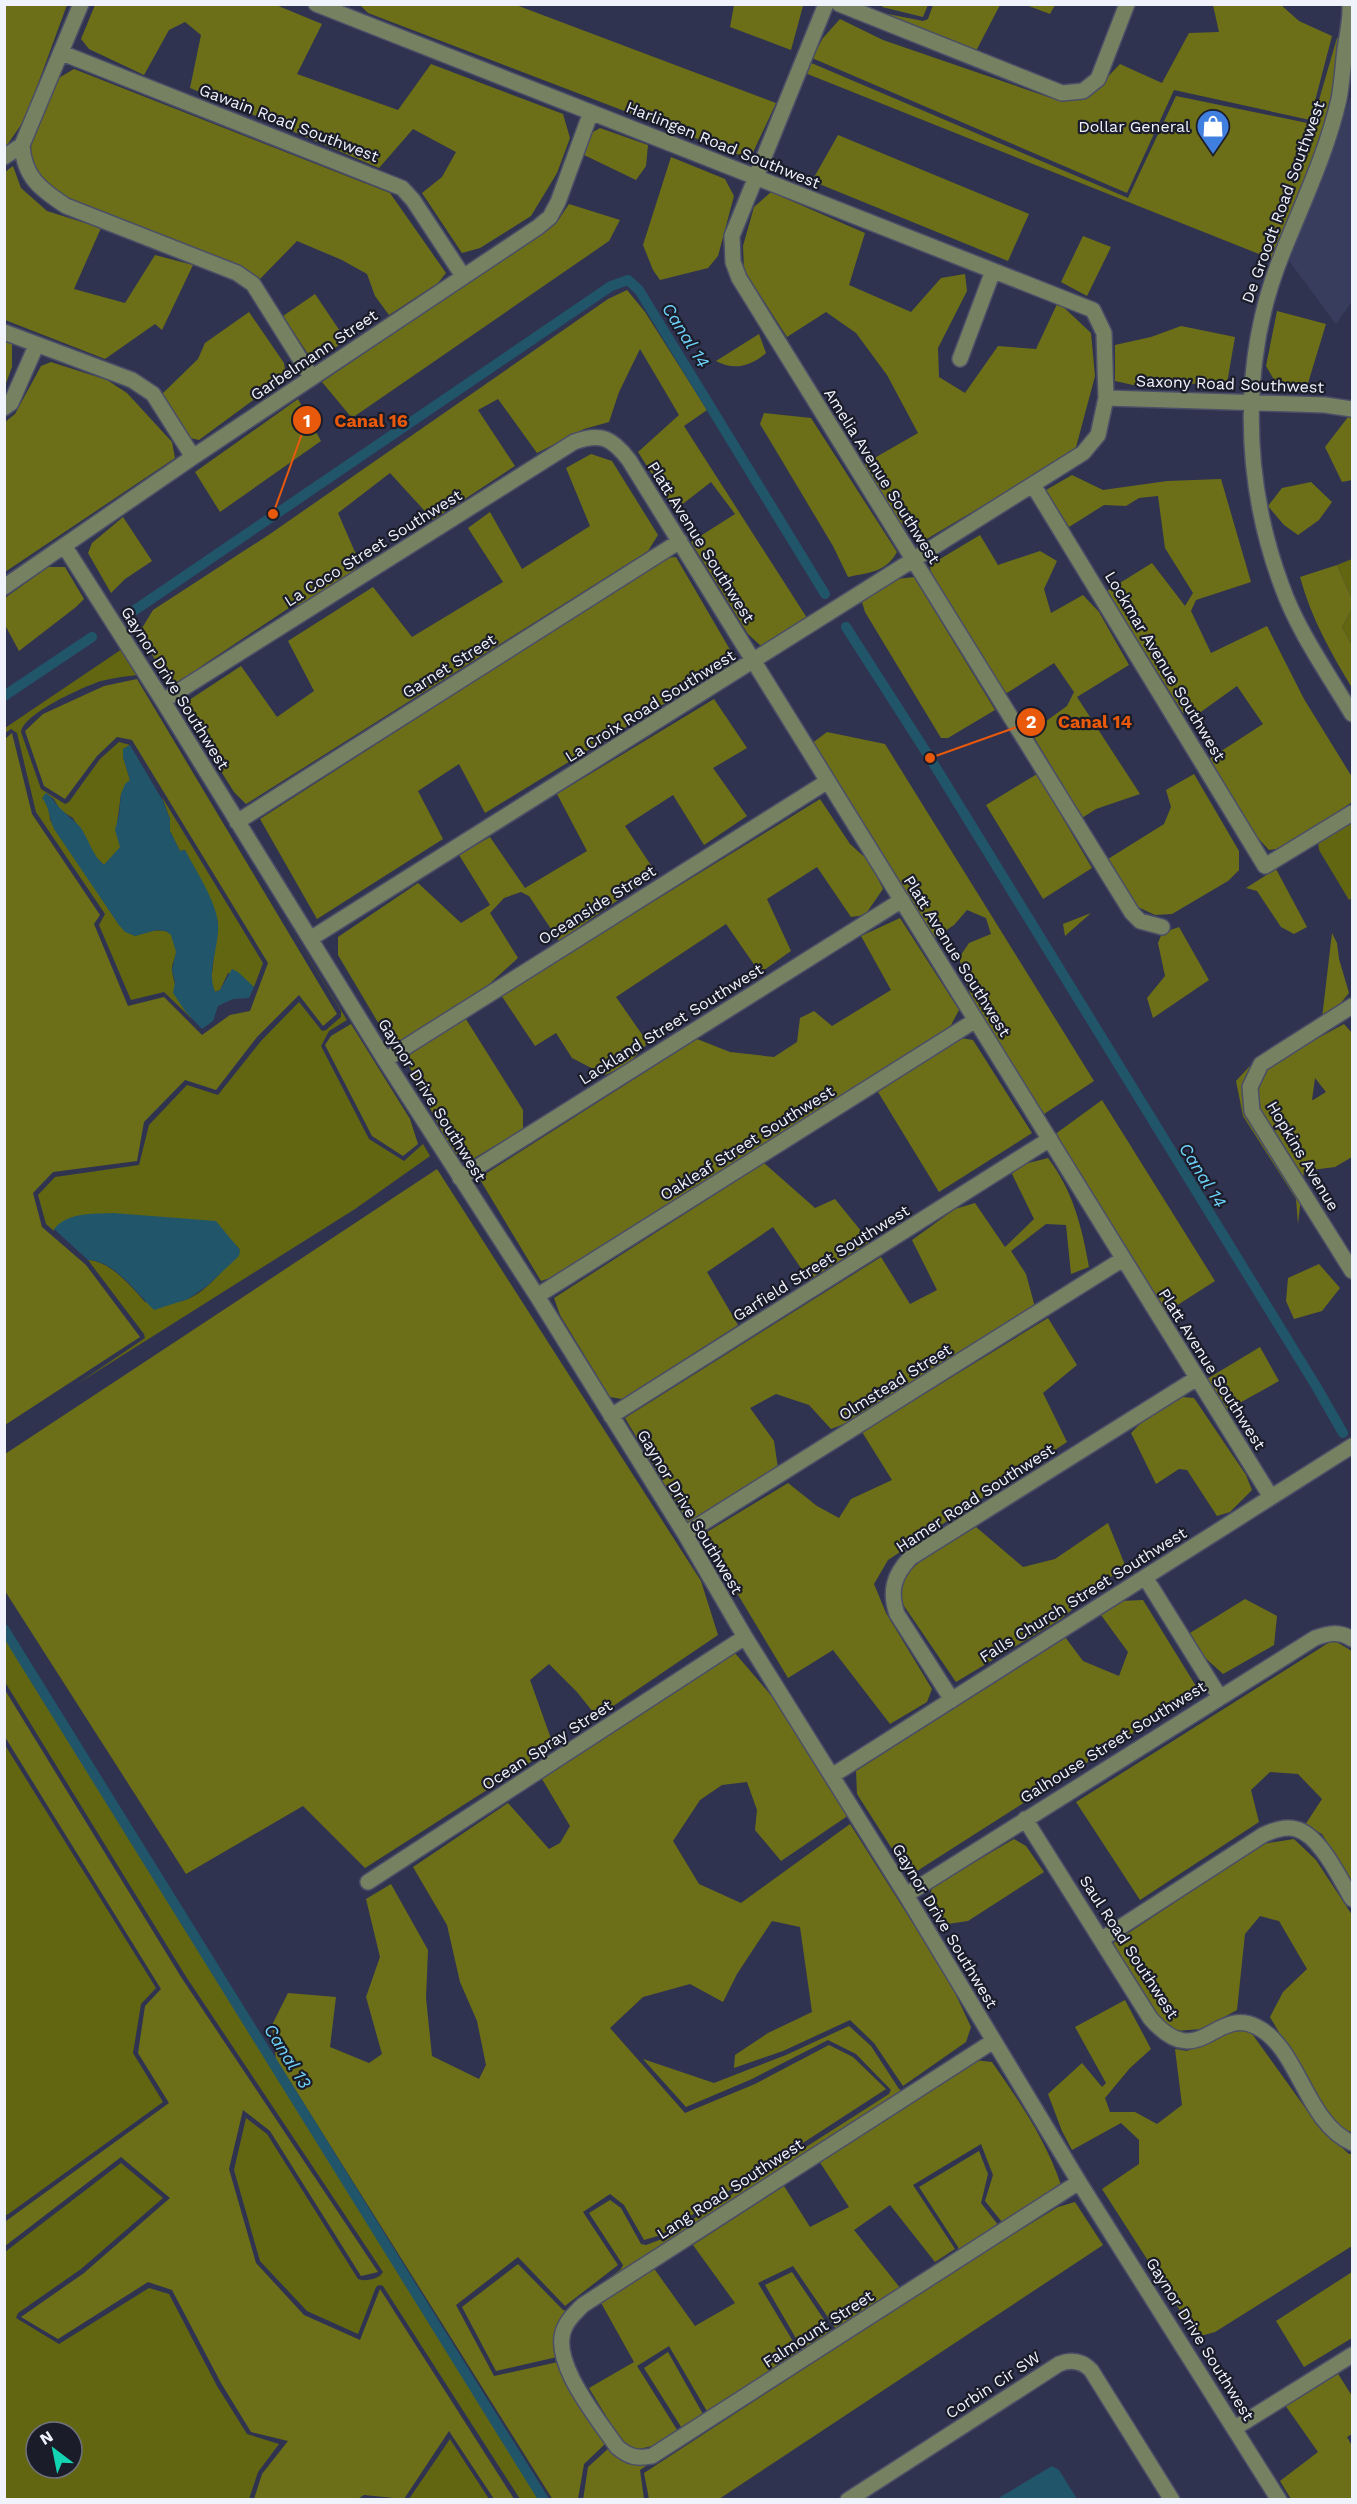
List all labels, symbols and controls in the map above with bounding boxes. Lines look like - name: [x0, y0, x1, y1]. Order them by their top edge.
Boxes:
- street label: Gawain Road Southwest: [197, 80, 382, 166]
- street label: Harlingen Road Southwest: [623, 97, 823, 193]
- street label: De Groodt Road Southwest: [1238, 98, 1329, 306]
- shop icon: Dollar General: [1195, 108, 1231, 155]
- place label: Dollar General: [1078, 117, 1190, 136]
- water label: Canal 14: [658, 299, 714, 371]
- street label: Garbelmann Street: [247, 305, 381, 405]
- street label: Saxony Road Southwest: [1136, 371, 1325, 397]
- street label: Amelia Avenue Southwest: [820, 385, 944, 568]
- callout: Canal 16: [292, 402, 420, 438]
- text: 1: [303, 410, 311, 431]
- text: Canal 16: [334, 410, 408, 431]
- street label: Platt Avenue Southwest: [644, 458, 759, 626]
- street label: La Coco Street Southwest: [281, 485, 465, 611]
- street label: Lockmar Avenue Southwest: [1101, 568, 1229, 765]
- street label: Gaynor Drive Southwest: [117, 603, 233, 773]
- street label: Garnet Street: [399, 630, 499, 702]
- street label: La Croix Road Southwest: [562, 646, 739, 766]
- callout: Canal 14: [1016, 704, 1144, 740]
- text: 2: [1026, 711, 1036, 732]
- text: Canal 14: [1058, 711, 1133, 732]
- street label: Oceanside Street: [535, 861, 659, 949]
- street label: Platt Avenue Southwest: [900, 872, 1015, 1040]
- street label: Lackland Street Southwest: [576, 959, 767, 1089]
- street label: Gaynor Drive Southwest: [374, 1015, 490, 1185]
- street label: Oakleaf Street Southwest: [656, 1081, 838, 1204]
- street label: Hopkins Avenue: [1263, 1098, 1343, 1214]
- water label: Canal 14: [1175, 1139, 1231, 1211]
- street label: Garfield Street Southwest: [729, 1201, 913, 1325]
- street label: Platt Avenue Southwest: [1155, 1285, 1270, 1453]
- street label: Olmstead Street: [835, 1340, 955, 1424]
- street label: Gaynor Drive Southwest: [633, 1426, 747, 1598]
- street label: Hamer Road Southwest: [892, 1439, 1058, 1556]
- street label: Falls Church Street Southwest: [976, 1523, 1190, 1667]
- street label: Galhouse Street Southwest: [1017, 1677, 1210, 1807]
- street label: Ocean Spray Street: [478, 1696, 616, 1794]
- street label: Gaynor Drive Southwest: [888, 1840, 1002, 2012]
- street label: Saul Road Southwest: [1076, 1872, 1183, 2022]
- water label: Canal 13: [260, 2020, 316, 2092]
- street label: Lang Road Southwest: [653, 2134, 807, 2243]
- street label: Gaynor Drive Southwest: [1142, 2254, 1258, 2424]
- street label: Falmount Street: [759, 2286, 877, 2372]
- street label: Corbin Cir SW: [942, 2347, 1044, 2423]
- north arrow: [24, 2420, 84, 2480]
- text: N: [36, 2427, 56, 2449]

